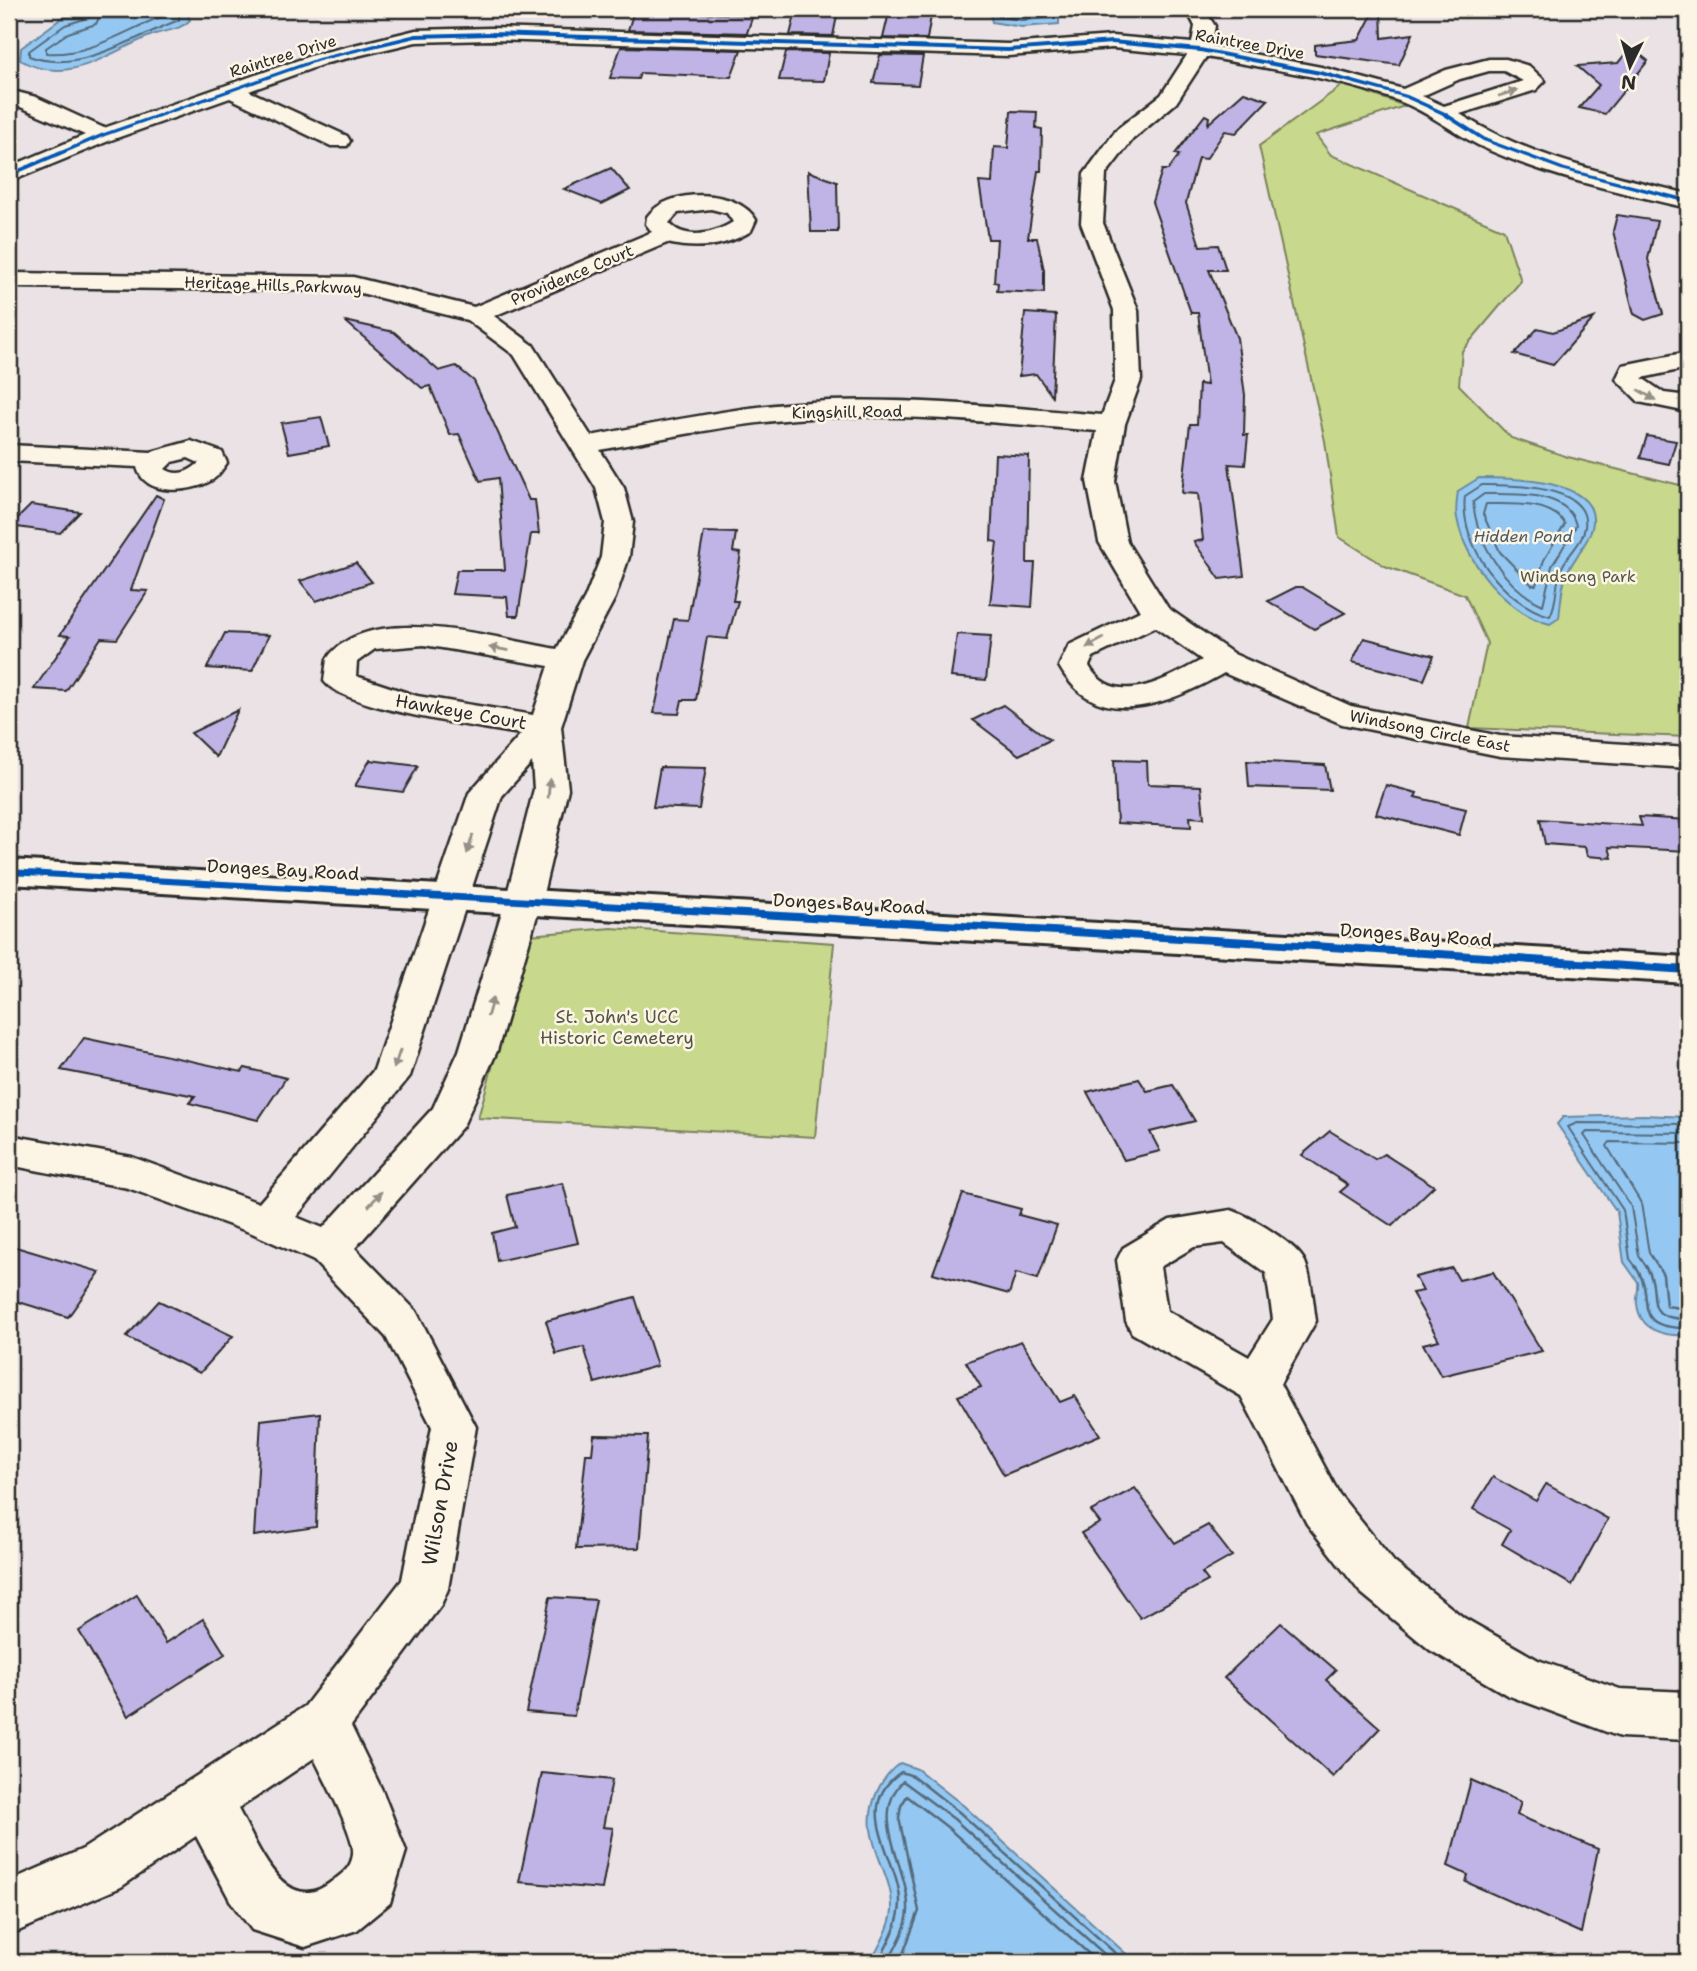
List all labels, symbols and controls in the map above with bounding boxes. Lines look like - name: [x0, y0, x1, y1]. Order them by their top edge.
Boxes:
- street label: Raintree Drive: [1194, 24, 1306, 64]
- street label: Raintree Drive: [227, 30, 339, 82]
- north arrow: [1596, 32, 1666, 102]
- text: N: [1620, 69, 1637, 96]
- one-way arrow: [1498, 87, 1519, 97]
- street label: Providence Court: [507, 240, 637, 310]
- street label: Heritage Hills Parkway: [184, 271, 362, 299]
- one-way arrow: [1638, 389, 1658, 401]
- street label: Kingshill Road: [791, 401, 903, 423]
- water label: Hidden Pond: [1473, 526, 1573, 547]
- park label: Windsong Park: [1520, 566, 1636, 587]
- one-way arrow: [1085, 637, 1104, 649]
- one-way arrow: [488, 643, 510, 654]
- street label: Hawkeye Court: [393, 689, 529, 735]
- street label: Windsong Circle East: [1348, 705, 1512, 757]
- one-way arrow: [544, 777, 555, 799]
- one-way arrow: [465, 834, 475, 855]
- street label: Donges Bay Road: [206, 854, 360, 886]
- street label: Donges Bay Road: [772, 888, 926, 920]
- street label: Donges Bay Road: [1339, 918, 1493, 952]
- one-way arrow: [485, 996, 496, 1018]
- park label: St. John's UCC Historic Cemetery: [540, 1005, 694, 1050]
- one-way arrow: [391, 1049, 402, 1070]
- one-way arrow: [366, 1190, 382, 1207]
- street label: Wilson Drive: [415, 1438, 465, 1568]

